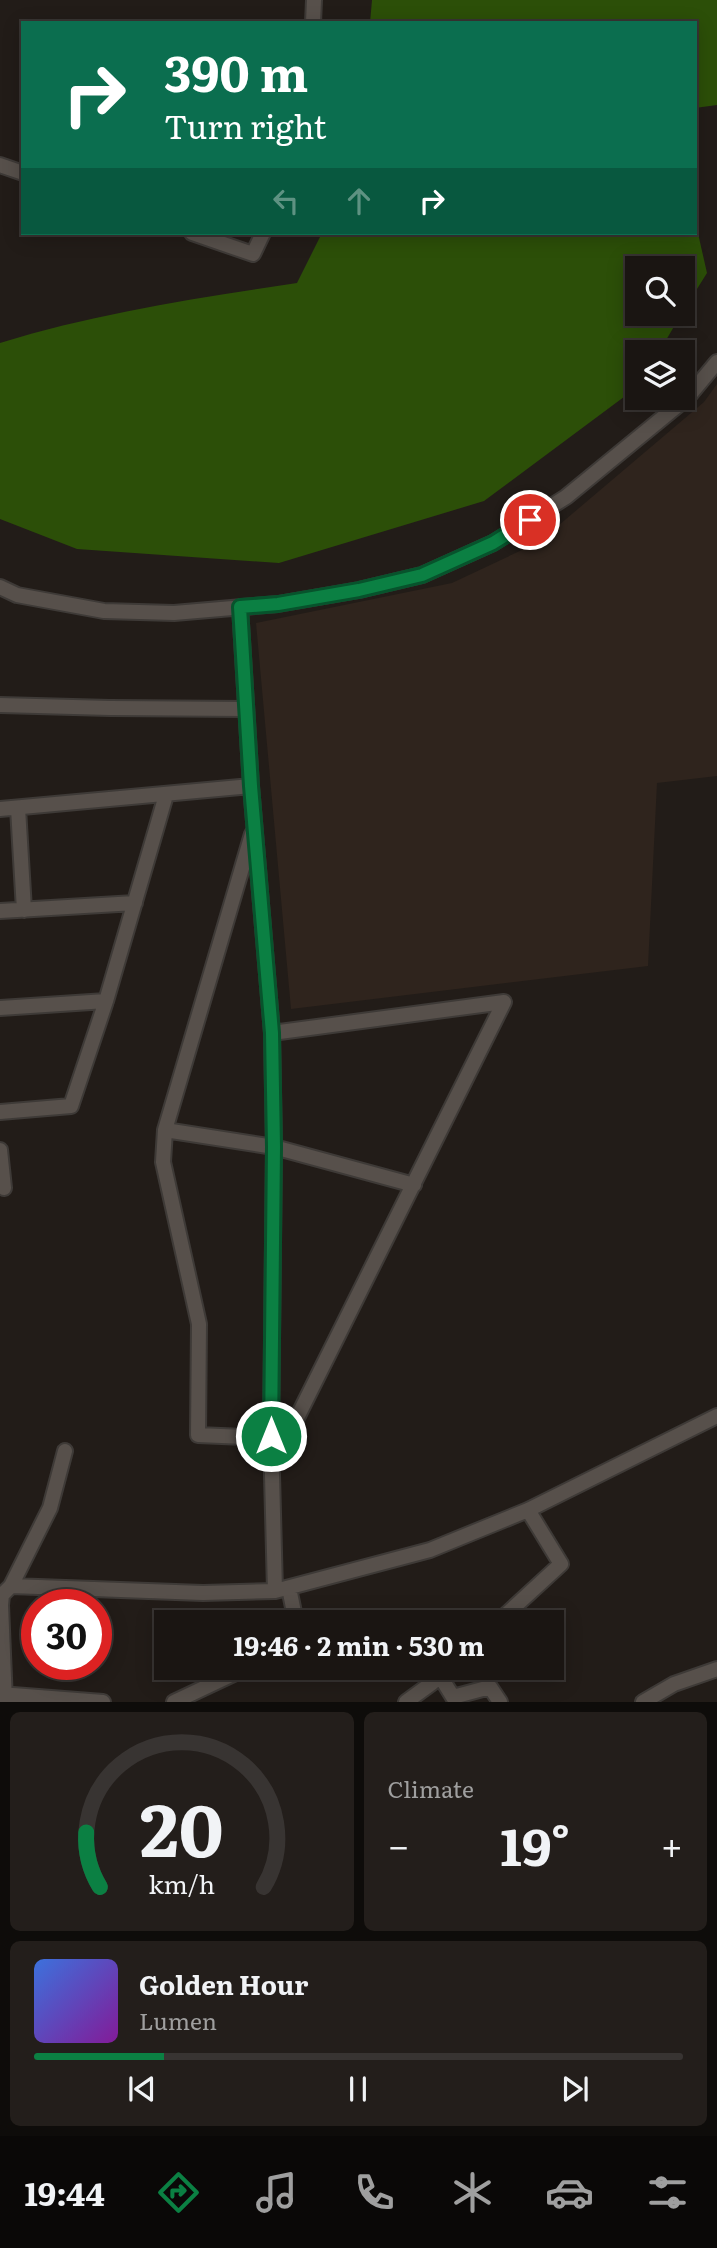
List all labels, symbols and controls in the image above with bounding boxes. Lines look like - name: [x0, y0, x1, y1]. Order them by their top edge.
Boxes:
- text: 390 m: [164, 34, 308, 107]
- icon: right: [49, 49, 140, 140]
- text: Turn right: [164, 101, 326, 149]
- icon: left: [267, 182, 305, 220]
- icon: ahead: [340, 182, 378, 220]
- icon: right: [413, 182, 451, 220]
- map controls: [625, 256, 695, 410]
- button: search: [625, 256, 695, 326]
- button: layers: [625, 340, 695, 410]
- pin: [500, 490, 560, 550]
- icon: arrive: [511, 501, 549, 539]
- position arrow: [234, 1399, 308, 1473]
- speed limit sign: 30: [21, 1589, 112, 1680]
- text: 19:46 · 2 min · 530 m: [234, 1625, 484, 1664]
- text: Climate: [388, 1771, 474, 1805]
- text: 20: [140, 1772, 224, 1880]
- text: 19°: [500, 1805, 570, 1882]
- text: −: [388, 1815, 410, 1872]
- text: +: [661, 1815, 683, 1872]
- text: km/h: [148, 1865, 215, 1902]
- text: Golden Hour: [139, 1964, 308, 2003]
- text: Lumen: [139, 2003, 217, 2037]
- icon: previous: [123, 2070, 161, 2108]
- icon: pause: [339, 2070, 377, 2108]
- icon: next: [556, 2070, 594, 2108]
- text: 19:44: [24, 2168, 105, 2216]
- icon: directions: [154, 2168, 203, 2217]
- icon: music: [252, 2168, 301, 2217]
- icon: phone: [350, 2168, 399, 2217]
- icon: climate: [448, 2168, 497, 2217]
- icon: car: [545, 2168, 594, 2217]
- icon: filters: [643, 2168, 692, 2217]

